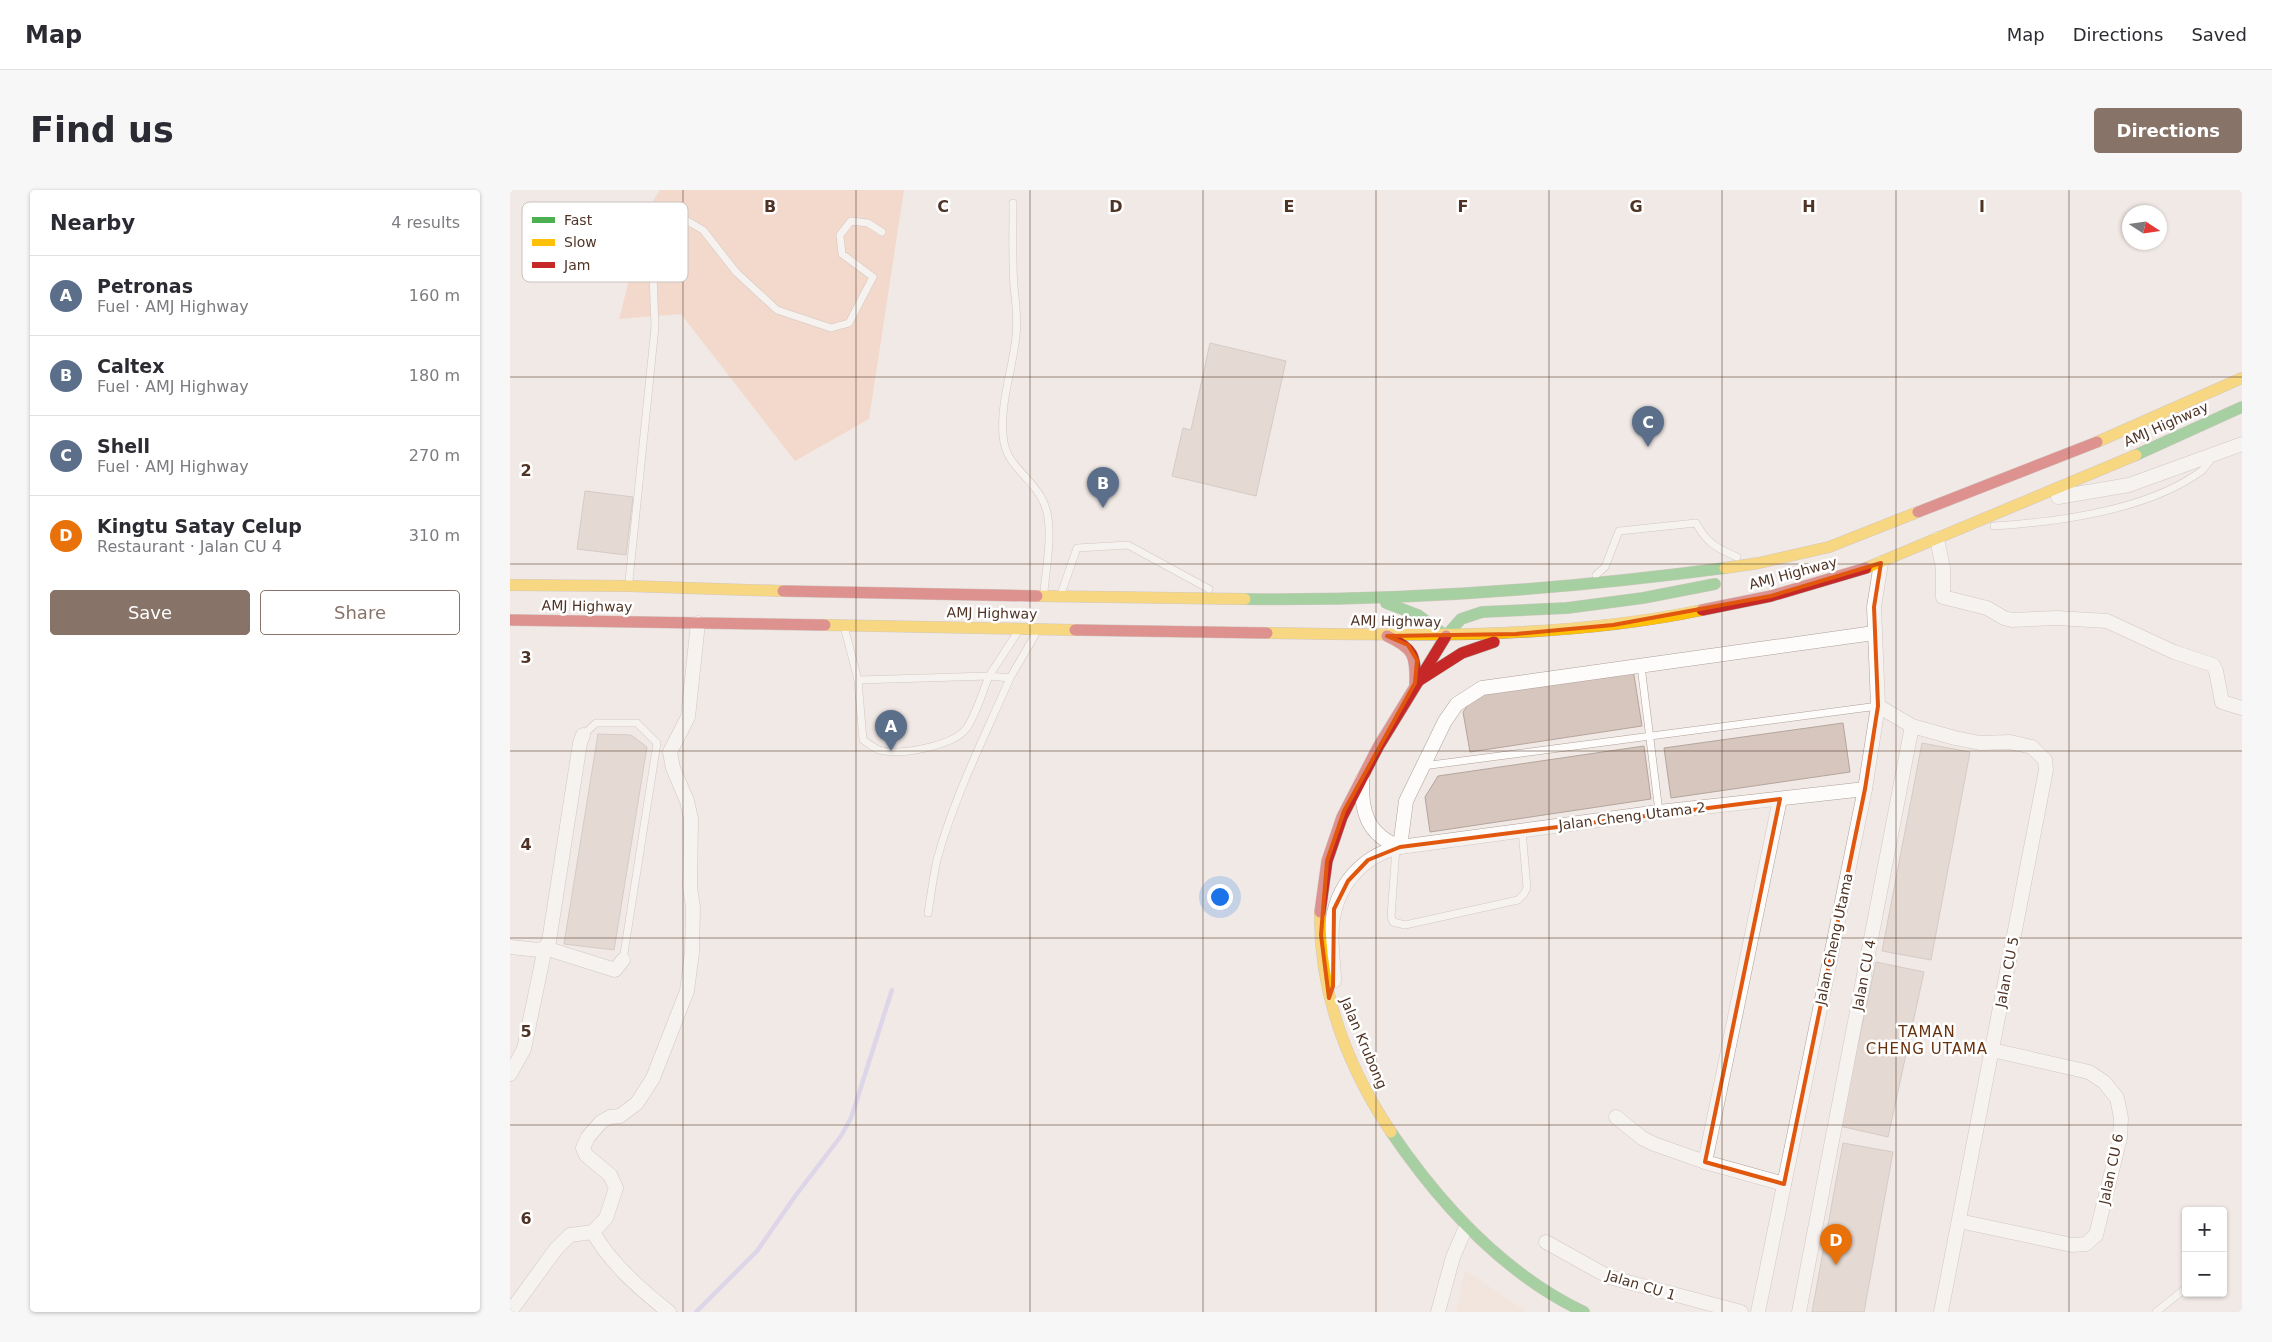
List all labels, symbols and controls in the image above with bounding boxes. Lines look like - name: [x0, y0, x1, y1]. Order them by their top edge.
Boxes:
- text: Map: [25, 21, 82, 49]
- text: Map: [2007, 24, 2045, 45]
- text: Directions: [2073, 24, 2163, 45]
- text: Saved: [2191, 24, 2247, 45]
- button: Directions: [2094, 108, 2242, 153]
- text: Find us: [30, 110, 174, 150]
- text: B: [764, 197, 776, 216]
- text: C: [937, 197, 949, 216]
- text: D: [1109, 197, 1123, 216]
- text: E: [1284, 197, 1294, 216]
- text: F: [1458, 197, 1468, 216]
- text: G: [1629, 197, 1643, 216]
- text: H: [1802, 197, 1816, 216]
- text: I: [1979, 197, 1985, 216]
- legend: [522, 202, 688, 282]
- north arrow: [2122, 205, 2167, 250]
- text: Nearby: [50, 211, 135, 235]
- text: Fast: [564, 212, 593, 228]
- text: 4 results: [391, 213, 460, 232]
- text: Slow: [564, 234, 597, 250]
- text: Jam: [563, 257, 590, 273]
- text: Petronas: [97, 275, 193, 297]
- text: A: [60, 286, 72, 305]
- text: 160 m: [409, 286, 460, 305]
- text: Fuel · AMJ Highway: [97, 297, 249, 316]
- text: Caltex: [97, 355, 165, 377]
- text: B: [60, 366, 72, 385]
- text: 180 m: [409, 366, 460, 385]
- text: Fuel · AMJ Highway: [97, 377, 249, 396]
- street label: AMJ Highway: [2121, 398, 2211, 450]
- pin: C: [1632, 406, 1664, 447]
- text: Shell: [97, 435, 150, 457]
- text: C: [60, 446, 72, 465]
- text: 270 m: [409, 446, 460, 465]
- text: Fuel · AMJ Highway: [97, 457, 249, 476]
- text: 2: [520, 461, 532, 480]
- pin: B: [1087, 467, 1119, 508]
- text: Kingtu Satay Celup: [97, 515, 302, 537]
- text: D: [59, 526, 73, 545]
- text: 310 m: [409, 526, 460, 545]
- text: Restaurant · Jalan CU 4: [97, 537, 282, 556]
- street label: AMJ Highway: [1747, 554, 1839, 592]
- button: Save: [50, 590, 250, 635]
- button: Share: [260, 590, 460, 635]
- street label: AMJ Highway: [542, 597, 632, 615]
- street label: AMJ Highway: [947, 604, 1037, 622]
- street label: AMJ Highway: [1351, 612, 1441, 630]
- text: 3: [520, 648, 532, 667]
- pin: A: [875, 710, 907, 751]
- street label: Jalan Cheng Utama 2: [1557, 799, 1706, 833]
- text: 4: [520, 835, 532, 854]
- street label: Jalan Cheng Utama: [1812, 872, 1856, 1007]
- your location: [1207, 884, 1233, 910]
- street label: Jalan CU 5: [1992, 935, 2022, 1010]
- street label: Jalan CU 4: [1849, 938, 1879, 1013]
- street label: Jalan Krubong: [1337, 994, 1390, 1091]
- text: 5: [520, 1022, 532, 1041]
- district label: TAMAN CHENG UTAMA: [1866, 1023, 1988, 1058]
- street label: Jalan CU 6: [2095, 1132, 2126, 1207]
- map controls: [2182, 1207, 2227, 1297]
- button: +: [2182, 1207, 2227, 1252]
- text: 6: [520, 1209, 532, 1228]
- pin: D: [1820, 1224, 1852, 1265]
- button: −: [2182, 1252, 2227, 1297]
- street label: Jalan CU 1: [1603, 1267, 1678, 1303]

